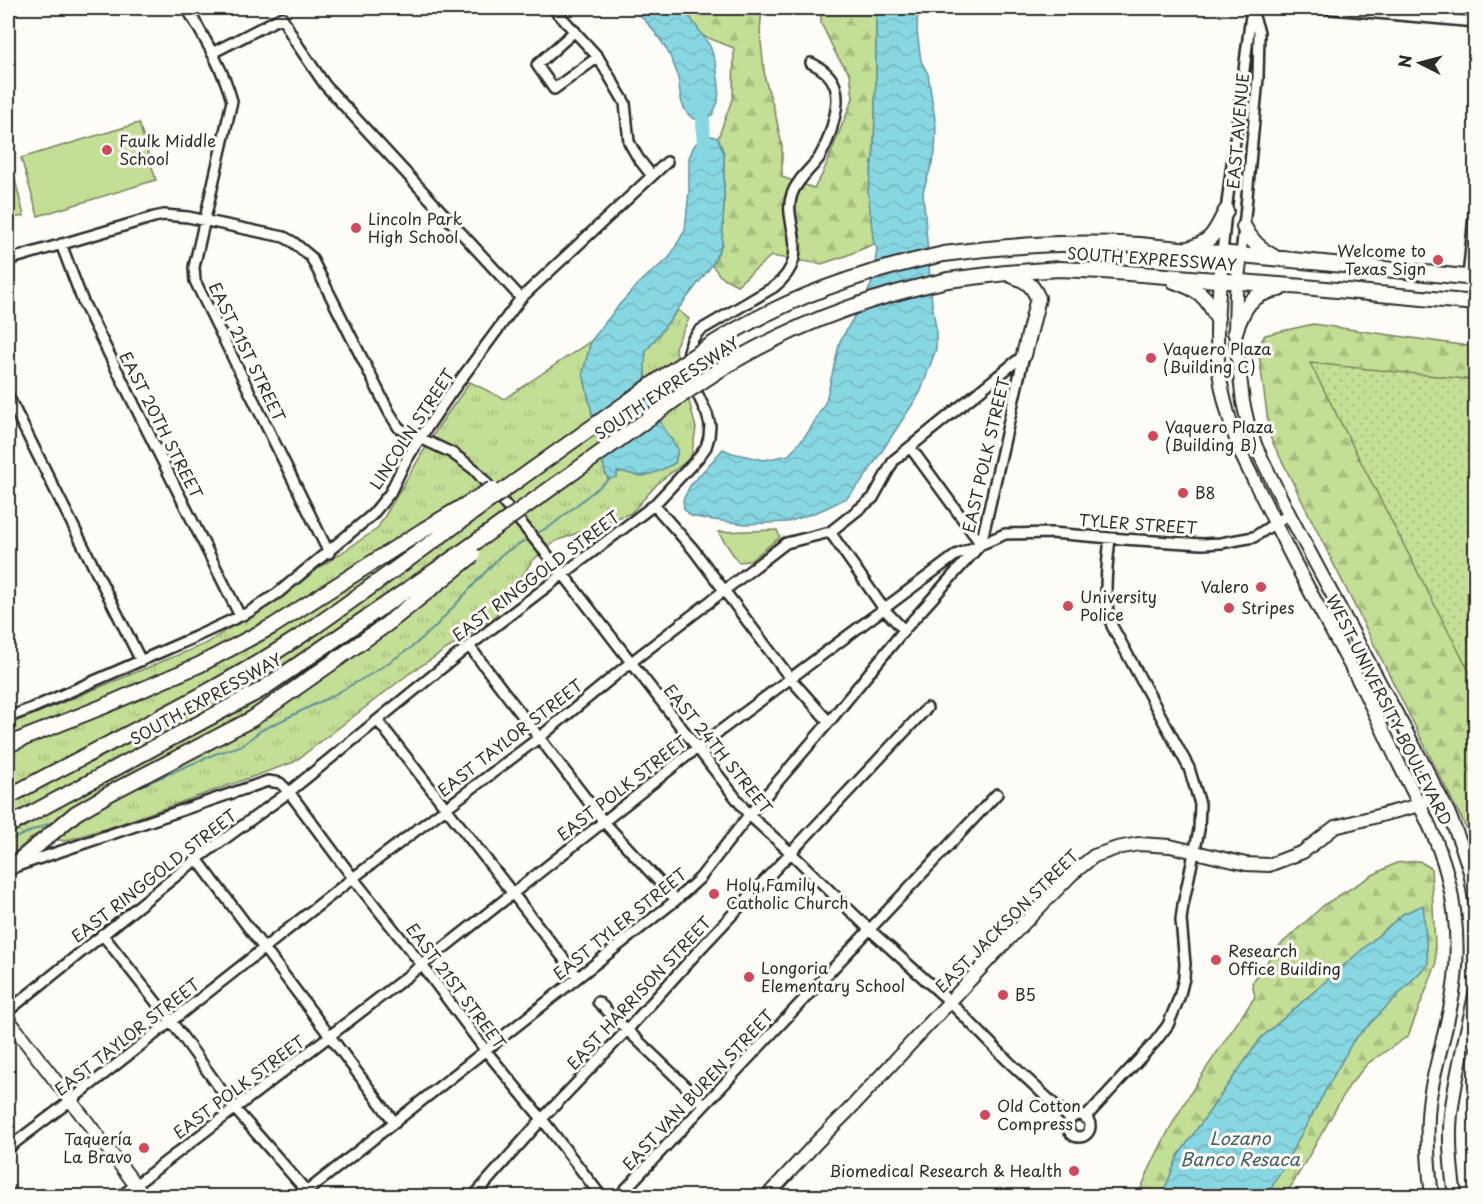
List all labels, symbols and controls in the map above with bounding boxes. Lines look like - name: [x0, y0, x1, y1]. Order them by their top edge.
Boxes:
- north arrow: [1390, 33, 1450, 93]
- text: N: [1391, 54, 1417, 69]
- street label: EAST AVENUE: [1220, 72, 1254, 190]
- place label: Faulk Middle School: [119, 128, 216, 170]
- marker: Faulk Middle School: [100, 143, 114, 157]
- place label: Lincoln Park High School: [368, 206, 463, 248]
- marker: Lincoln Park High School: [349, 221, 363, 235]
- place label: Welcome to Texas Sign: [1337, 238, 1426, 280]
- street label: SOUTH EXPRESSWAY: [1066, 240, 1238, 276]
- marker: Welcome to Texas Sign: [1431, 253, 1445, 267]
- street label: EAST 21ST STREET: [204, 278, 292, 425]
- street label: SOUTH EXPRESSWAY: [589, 330, 744, 445]
- place label: Vaquero Plaza (Building C): [1163, 336, 1271, 378]
- street label: EAST 20TH STREET: [114, 347, 209, 502]
- marker: Vaquero Plaza (Building C): [1144, 351, 1158, 365]
- street label: LINCOLN STREET: [363, 363, 459, 494]
- street label: EAST POLK STREET: [955, 374, 1015, 535]
- place label: Vaquero Plaza (Building B): [1165, 414, 1273, 456]
- marker: Vaquero Plaza (Building B): [1146, 429, 1160, 443]
- place label: B8: [1195, 480, 1216, 504]
- marker: B8: [1176, 486, 1190, 500]
- street label: EAST RINGGOLD STREET: [447, 504, 624, 646]
- street label: TYLER STREET: [1078, 507, 1198, 539]
- place label: Valero: [1201, 574, 1249, 598]
- marker: Valero: [1254, 580, 1268, 594]
- place label: University Police: [1080, 584, 1157, 626]
- street label: WEST UNIVERSITY BOULEVARD: [1321, 590, 1459, 829]
- place label: Stripes: [1241, 595, 1295, 619]
- marker: University Police: [1061, 599, 1075, 613]
- marker: Stripes: [1222, 601, 1236, 615]
- street label: SOUTH EXPRESSWAY: [125, 646, 286, 750]
- street label: EAST TAYLOR STREET: [432, 673, 587, 802]
- street label: EAST 24TH STREET: [659, 678, 779, 818]
- street label: EAST POLK STREET: [551, 729, 692, 846]
- street label: EAST RINGGOLD STREET: [66, 803, 241, 948]
- street label: EAST JACKSON STREET: [929, 843, 1084, 997]
- street label: EAST TYLER STREET: [547, 862, 692, 985]
- place label: Holy Family Catholic Church: [726, 872, 849, 914]
- marker: Holy Family Catholic Church: [707, 887, 721, 901]
- street label: EAST HARRISON STREET: [560, 910, 716, 1075]
- street label: EAST 21ST STREET: [401, 917, 512, 1054]
- place label: Research Office Building: [1228, 938, 1341, 980]
- marker: Research Office Building: [1209, 953, 1223, 967]
- place label: Longoria Elementary School: [761, 955, 905, 997]
- marker: Longoria Elementary School: [742, 970, 756, 984]
- street label: EAST TAYLOR STREET: [49, 972, 204, 1101]
- place label: B5: [1015, 982, 1036, 1006]
- marker: B5: [996, 988, 1010, 1002]
- street label: EAST VAN BUREN STREET: [616, 1003, 778, 1175]
- street label: EAST POLK STREET: [168, 1029, 309, 1144]
- place label: Old Cotton Compress: [997, 1093, 1081, 1135]
- marker: Old Cotton Compress: [978, 1108, 992, 1122]
- water label: Lozano Banco Resaca: [1180, 1124, 1301, 1172]
- place label: Taquería La Bravo: [63, 1126, 132, 1168]
- marker: Taquería La Bravo: [137, 1141, 151, 1155]
- place label: Biomedical Research & Health: [829, 1158, 1062, 1182]
- marker: Biomedical Research & Health: [1067, 1164, 1081, 1178]

